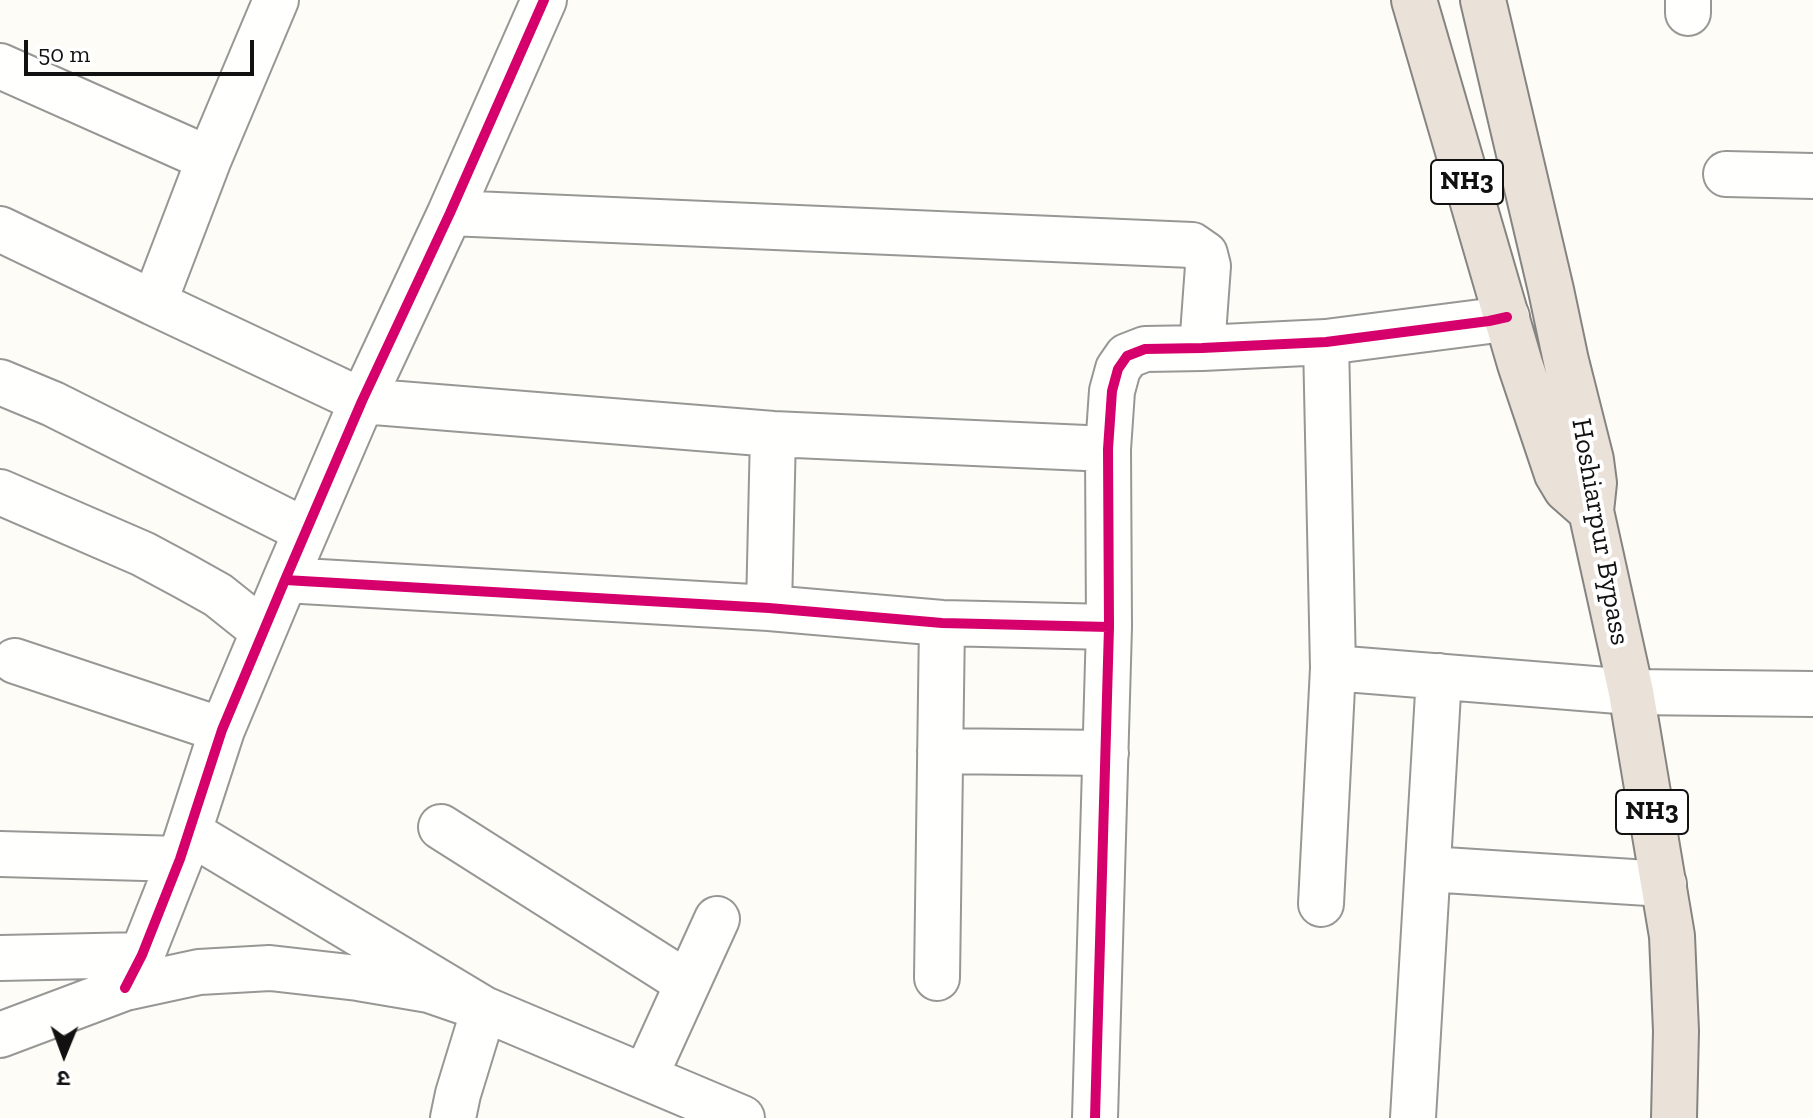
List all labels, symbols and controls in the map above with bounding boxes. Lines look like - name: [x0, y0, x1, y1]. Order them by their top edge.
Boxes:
- scale bar: [28, 24, 258, 74]
- text: 50 m: [38, 39, 90, 68]
- road number: NH3: [1431, 160, 1503, 204]
- street label: Hoshiarpur Bypass: [1564, 416, 1636, 648]
- road number: NH3: [1616, 790, 1688, 834]
- north arrow: [24, 1014, 104, 1094]
- text: उ: [57, 1065, 70, 1092]

